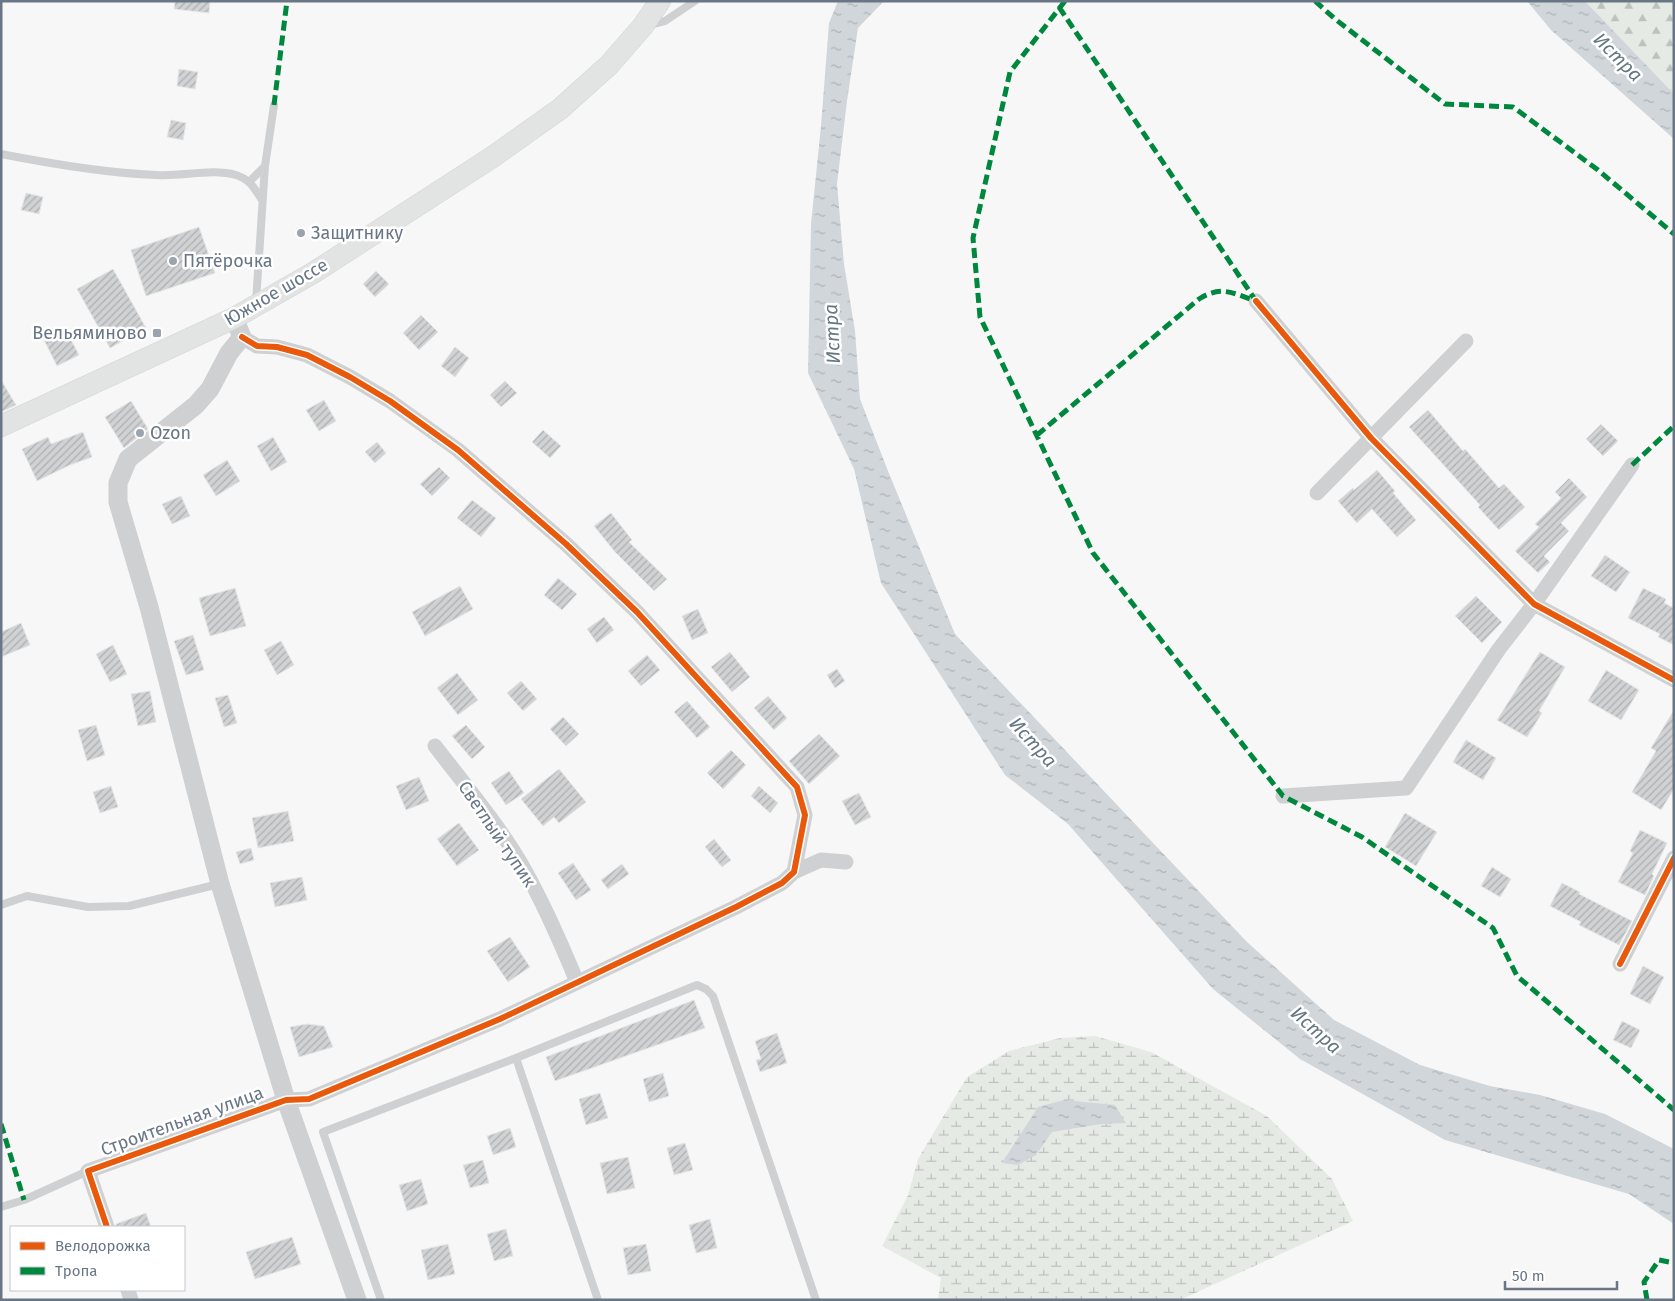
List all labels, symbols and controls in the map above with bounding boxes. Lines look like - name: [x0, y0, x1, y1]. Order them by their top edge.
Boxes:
- water label: Истра: [1589, 28, 1647, 86]
- place label: Защитнику: [311, 222, 403, 244]
- marker: Защитнику: [295, 227, 307, 239]
- place label: Пятёрочка: [183, 250, 273, 272]
- street label: Южное шоссе: [220, 254, 332, 330]
- marker: Пятёрочка: [167, 255, 179, 267]
- water label: Истра: [819, 304, 845, 364]
- place label: Вельяминово: [32, 322, 147, 344]
- marker: Вельяминово: [151, 327, 163, 339]
- place label: Ozon: [150, 422, 191, 444]
- marker: Ozon: [134, 427, 146, 439]
- water label: Истра: [1004, 712, 1062, 772]
- street label: Светлый тупик: [453, 777, 541, 892]
- water label: Истра: [1286, 1001, 1346, 1059]
- street label: Строительная улица: [98, 1081, 266, 1161]
- legend: [10, 1226, 185, 1291]
- text: Велодорожка: [55, 1237, 151, 1255]
- scale bar: [1505, 1258, 1618, 1290]
- text: Тропа: [55, 1262, 97, 1280]
- text: 50 m: [1512, 1267, 1545, 1285]

